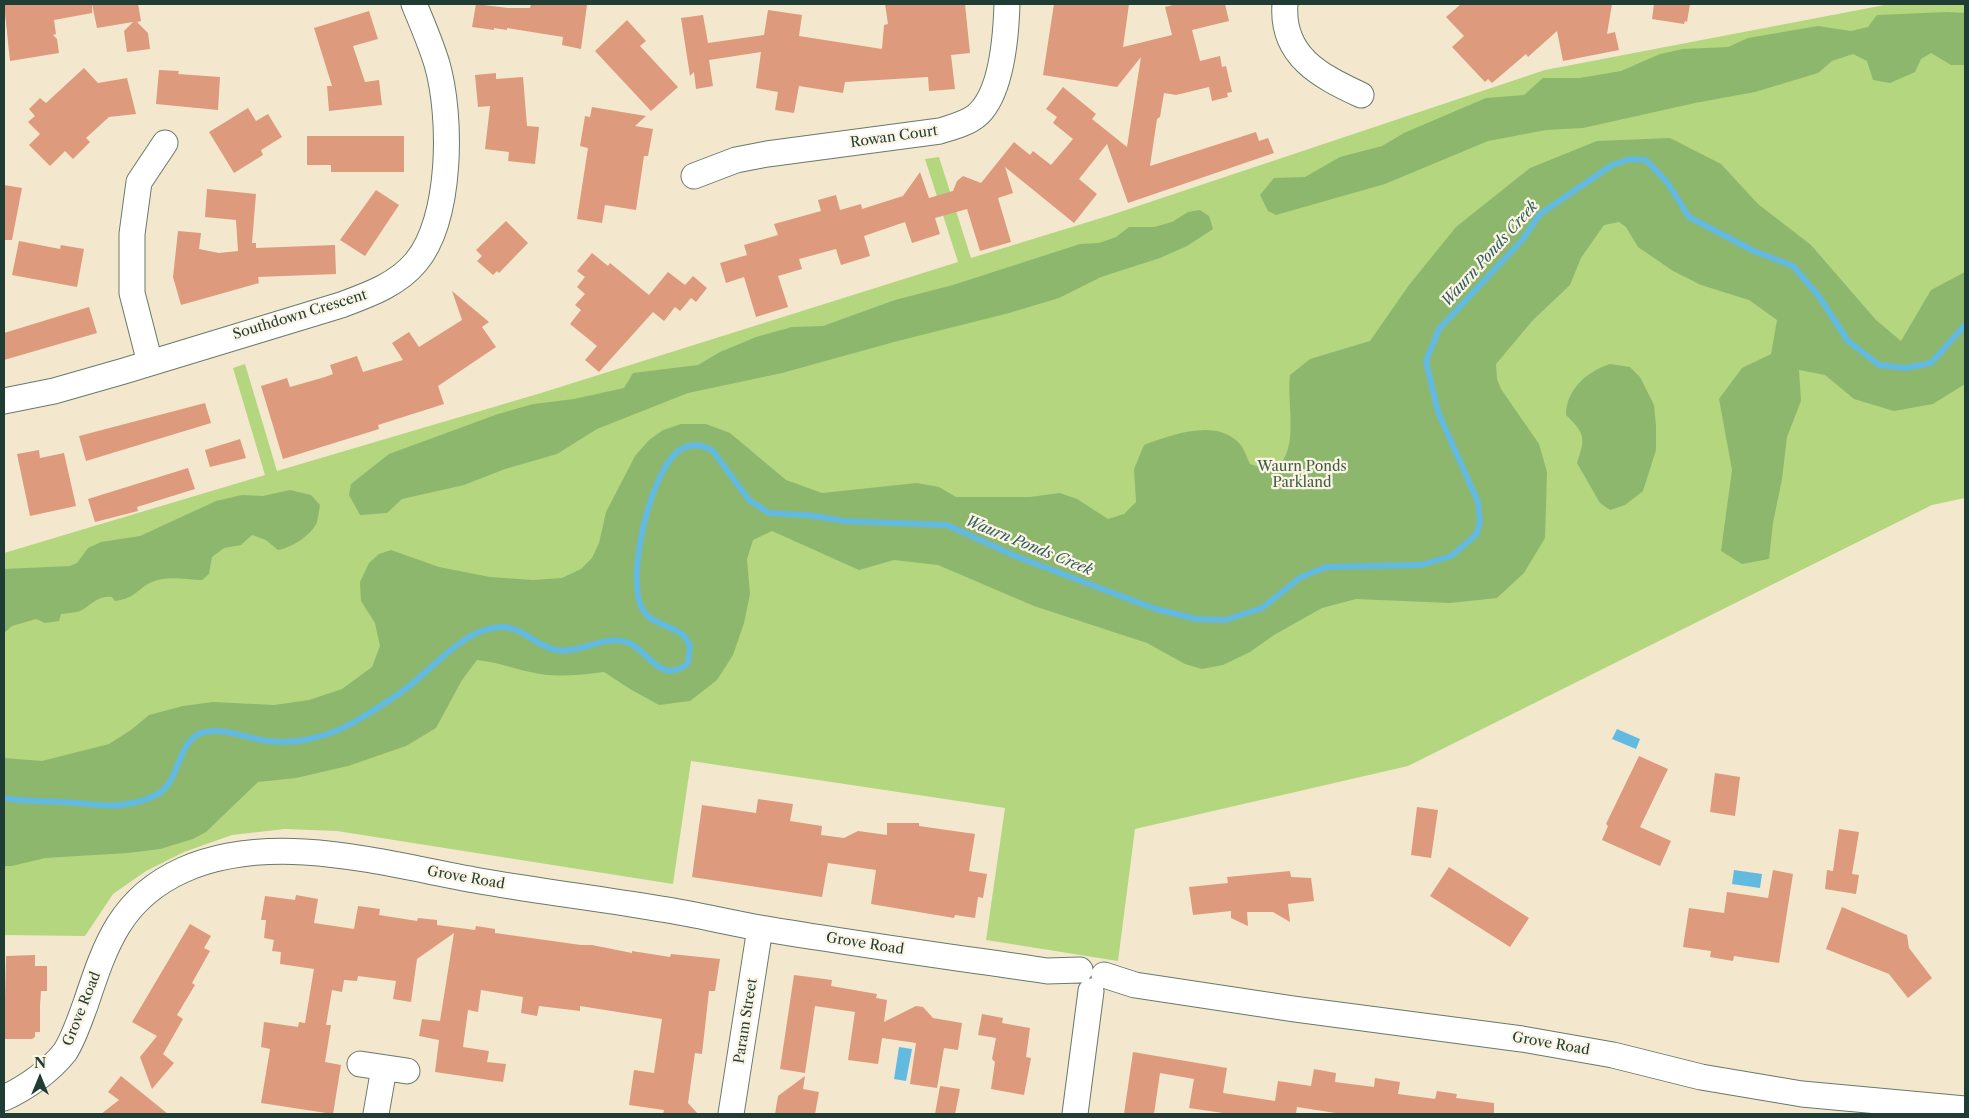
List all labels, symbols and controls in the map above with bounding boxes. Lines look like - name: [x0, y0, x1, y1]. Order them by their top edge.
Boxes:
- street label: Rowan Court: [849, 123, 939, 151]
- water label: Waurn Ponds Creek: [1438, 198, 1542, 310]
- street label: Southdown Crescent: [231, 287, 369, 343]
- park label: Waurn Ponds Parkland: [1257, 459, 1347, 492]
- water label: Waurn Ponds Creek: [963, 512, 1095, 580]
- street label: Grove Road: [426, 863, 506, 893]
- street label: Grove Road: [825, 930, 905, 958]
- street label: Grove Road: [59, 969, 105, 1049]
- street label: Param Street: [731, 977, 761, 1065]
- street label: Grove Road: [1511, 1029, 1591, 1059]
- north arrow: [15, 1053, 65, 1103]
- text: N: [34, 1054, 46, 1072]

